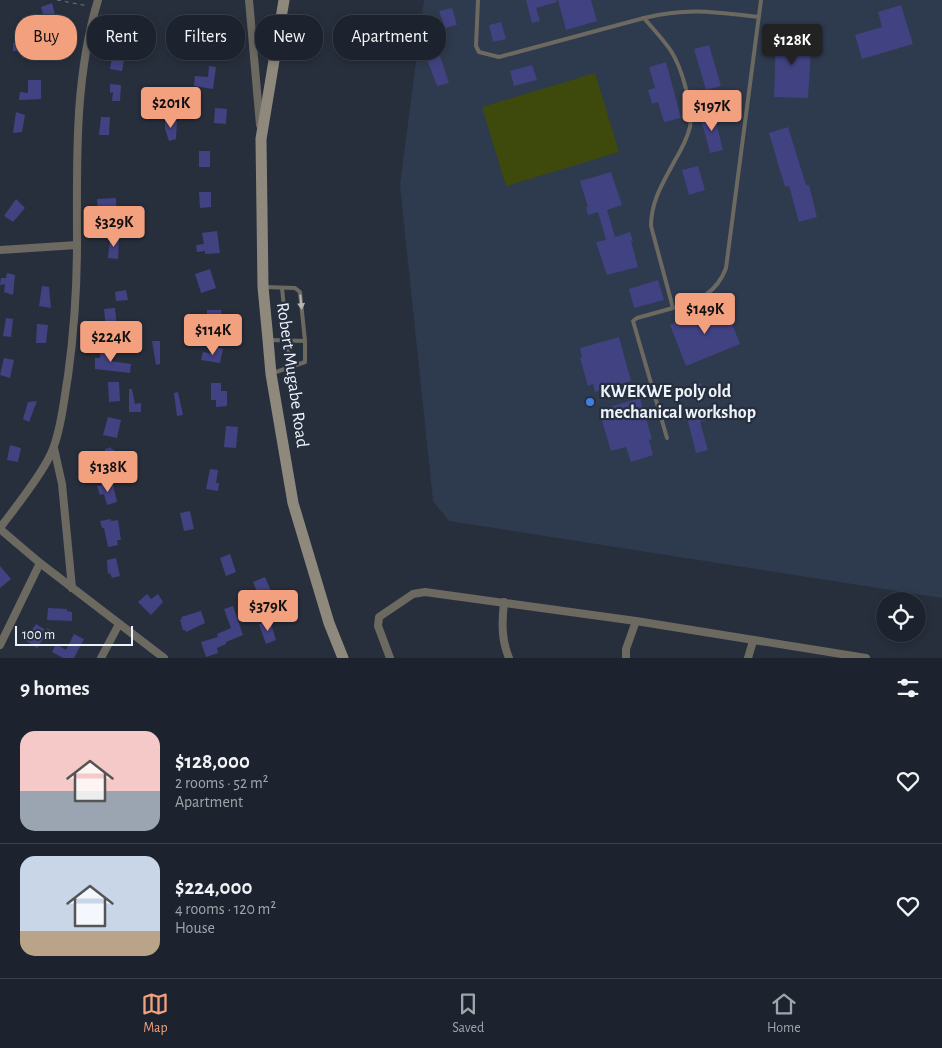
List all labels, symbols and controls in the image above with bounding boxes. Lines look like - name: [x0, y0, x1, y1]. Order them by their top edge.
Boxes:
- chip: Buy: [15, 15, 77, 60]
- chip: Rent: [87, 15, 156, 60]
- chip: Filters: [166, 15, 245, 60]
- chip: New: [255, 15, 323, 60]
- chip: Apartment: [333, 15, 446, 60]
- pin: $128K: [757, 23, 827, 66]
- text: $128K: [773, 32, 811, 48]
- pin: $201K: [136, 86, 206, 129]
- pin: $197K: [677, 90, 747, 132]
- text: $201K: [152, 95, 190, 111]
- text: $197K: [694, 98, 730, 114]
- pin: $329K: [79, 206, 149, 248]
- text: $329K: [95, 214, 133, 230]
- pin: $149K: [670, 292, 740, 335]
- one-way arrow: [297, 295, 305, 311]
- street label: Robert Mugabe Road: [273, 301, 311, 449]
- text: $149K: [686, 301, 724, 317]
- pin: $114K: [178, 314, 248, 356]
- pin: $224K: [76, 320, 146, 363]
- text: $114K: [195, 322, 231, 338]
- text: $224K: [91, 329, 131, 345]
- place label: KWEKWE poly old mechanical workshop: [600, 383, 756, 422]
- marker: KWEKWE poly old mechanical workshop: [584, 396, 596, 408]
- pin: $138K: [73, 450, 143, 493]
- text: $138K: [89, 459, 127, 475]
- pin: $379K: [233, 590, 303, 632]
- map controls: [876, 592, 926, 642]
- button: locate: [876, 592, 926, 642]
- text: $379K: [249, 598, 287, 614]
- scale bar: [15, 623, 132, 646]
- text: 100 m: [22, 628, 55, 642]
- icon: filters: [894, 674, 922, 702]
- text: 9 homes: [20, 678, 90, 699]
- icon: home: [60, 751, 120, 811]
- text: $128,000: [175, 751, 250, 772]
- icon: heart: [894, 767, 922, 795]
- text: 2 rooms · 52 m²: [175, 775, 268, 791]
- text: Apartment: [175, 794, 243, 810]
- icon: home: [60, 876, 120, 936]
- text: $224,000: [175, 877, 252, 898]
- icon: heart: [894, 892, 922, 920]
- text: 4 rooms · 120 m²: [175, 901, 276, 917]
- text: House: [175, 920, 215, 936]
- tab: Map: [141, 990, 169, 1037]
- tab: Saved: [452, 990, 484, 1037]
- tab: Home: [767, 990, 801, 1037]

